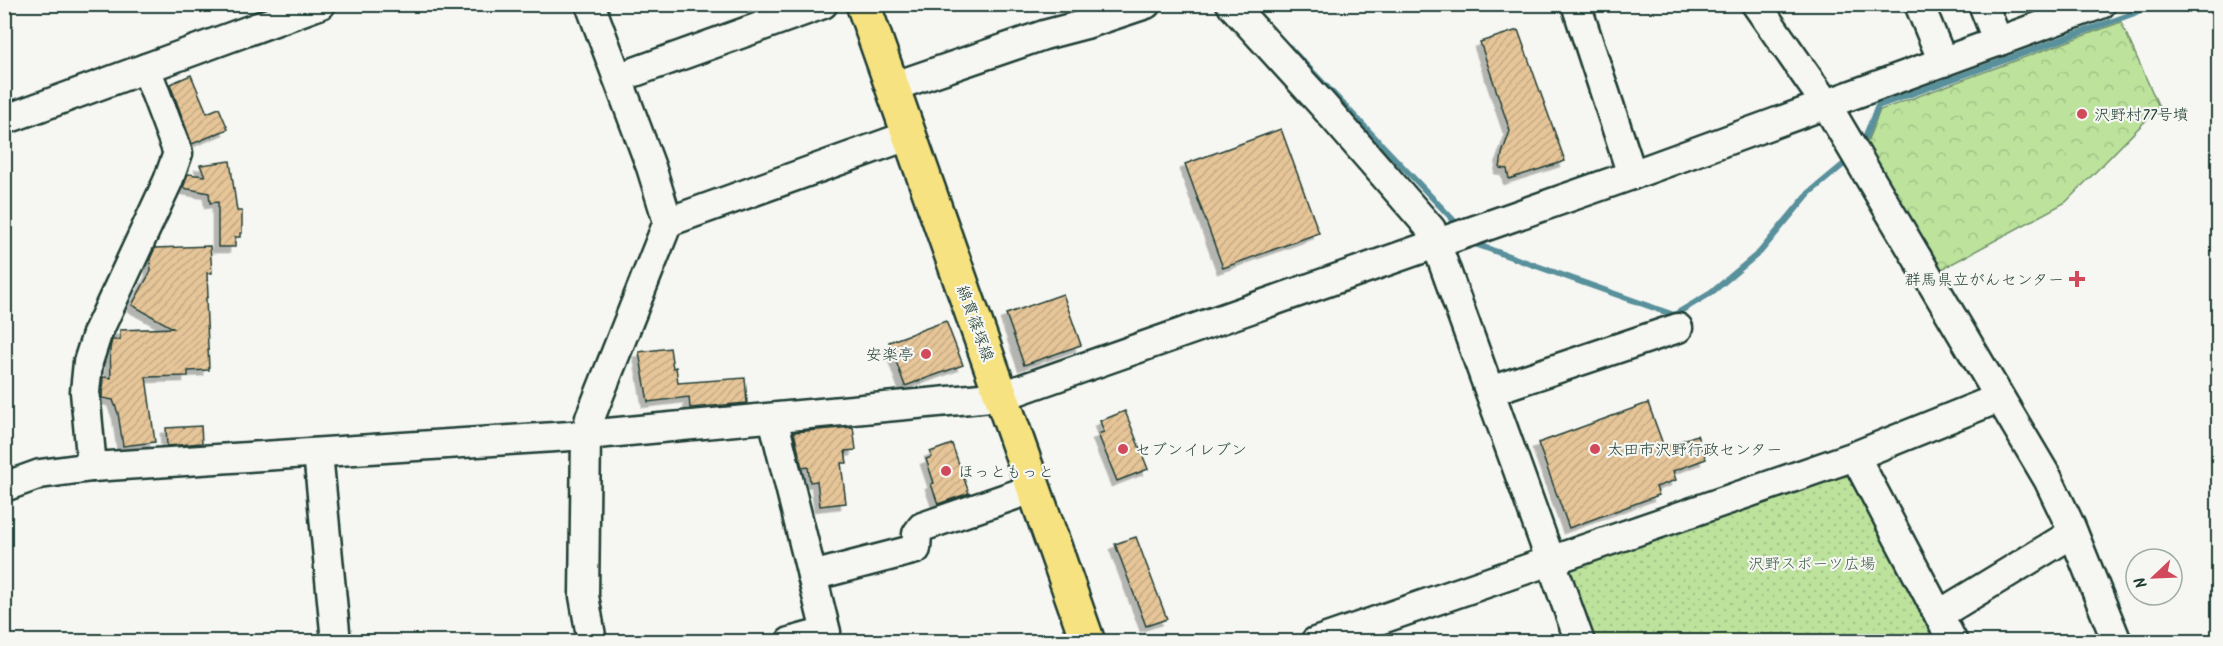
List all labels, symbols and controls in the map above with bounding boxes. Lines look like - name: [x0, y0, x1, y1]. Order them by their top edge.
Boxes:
- place label: 沢野村77号墳: [2094, 103, 2189, 128]
- marker: 沢野村77号墳: [2075, 107, 2089, 121]
- place label: 群馬県立がんセンター: [1905, 268, 2064, 293]
- marker: 群馬県立がんセンター: [2068, 270, 2086, 288]
- street label: 綿貫篠塚線: [949, 282, 1000, 365]
- place label: 安楽亭: [866, 343, 914, 368]
- marker: 安楽亭: [919, 347, 933, 361]
- place label: セブンイレブン: [1135, 438, 1247, 463]
- place label: 太田市沢野行政センター: [1607, 438, 1782, 463]
- marker: セブンイレブン: [1116, 442, 1130, 456]
- marker: 太田市沢野行政センター: [1588, 442, 1602, 456]
- place label: ほっともっと: [958, 460, 1054, 485]
- marker: ほっともっと: [939, 464, 953, 478]
- north arrow: [2124, 547, 2184, 607]
- park label: 沢野スポーツ広場: [1748, 552, 1876, 577]
- text: N: [2128, 573, 2155, 592]

